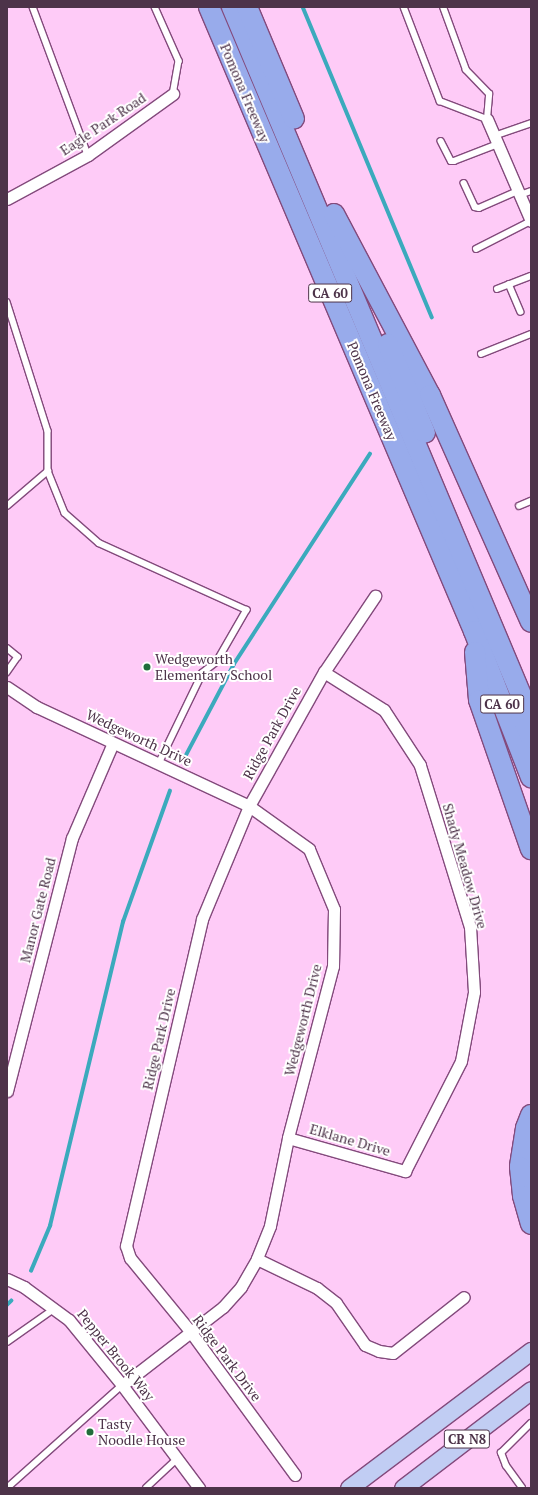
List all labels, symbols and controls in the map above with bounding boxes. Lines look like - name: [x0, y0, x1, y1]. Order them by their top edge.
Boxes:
- street label: Pomona Freeway: [217, 41, 273, 145]
- street label: Eagle Park Road: [57, 89, 149, 159]
- road number: CA 60: [308, 282, 352, 304]
- street label: Pomona Freeway: [344, 339, 400, 443]
- place label: Wedgeworth Elementary School: [155, 651, 272, 684]
- marker: Wedgeworth Elementary School: [142, 662, 152, 672]
- street label: Ridge Park Drive: [240, 684, 304, 782]
- road number: CA 60: [480, 693, 524, 715]
- street label: Wedgeworth Drive: [83, 706, 195, 770]
- street label: Shady Meadow Drive: [439, 801, 491, 931]
- street label: Manor Gate Road: [17, 856, 59, 964]
- street label: Wedgeworth Drive: [281, 962, 325, 1078]
- street label: Ridge Park Drive: [139, 987, 179, 1091]
- street label: Elklane Drive: [308, 1120, 392, 1160]
- street label: Pepper Brook Way: [74, 1306, 158, 1404]
- street label: Ridge Park Drive: [189, 1312, 265, 1404]
- place label: Tasty Noodle House: [98, 1416, 185, 1448]
- marker: Tasty Noodle House: [85, 1427, 95, 1437]
- road number: CR N8: [443, 1428, 491, 1450]

